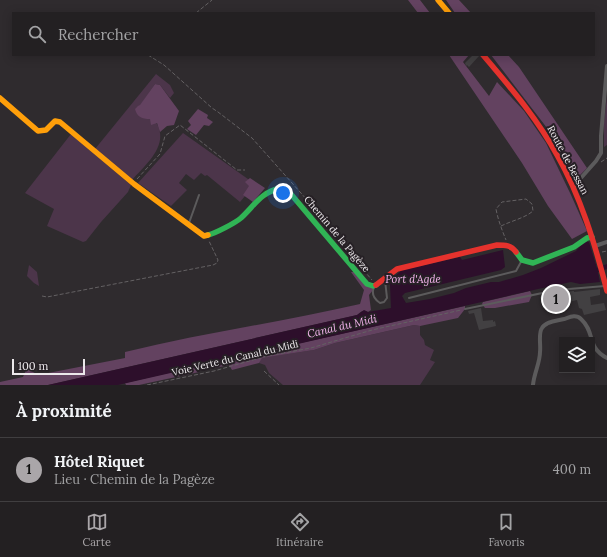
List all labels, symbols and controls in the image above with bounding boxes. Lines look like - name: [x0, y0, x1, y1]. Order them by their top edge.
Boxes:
- search box: [12, 12, 595, 56]
- icon: search: [26, 23, 48, 45]
- text: Rechercher: [58, 25, 138, 44]
- street label: Route de Bessan: [544, 123, 592, 197]
- your location: [273, 183, 293, 203]
- street label: Chemin de la Pagèze: [301, 193, 373, 275]
- water label: Port d'Agde: [385, 272, 441, 286]
- pin: 1: [543, 284, 569, 314]
- water label: Canal du Midi: [306, 311, 379, 341]
- street label: Voie Verte du Canal du Midi: [170, 337, 300, 379]
- map controls: [559, 337, 595, 373]
- button: layers: [559, 337, 595, 373]
- scale bar: [12, 357, 85, 376]
- text: 100 m: [18, 359, 48, 373]
- text: À proximité: [16, 400, 112, 422]
- text: Hôtel Riquet: [54, 452, 144, 471]
- text: 1: [26, 461, 32, 478]
- text: 400 m: [553, 461, 591, 478]
- text: Lieu · Chemin de la Pagèze: [54, 471, 215, 488]
- tab: Carte: [82, 511, 111, 549]
- tab: Itinéraire: [276, 511, 324, 549]
- tab: Favoris: [488, 511, 525, 549]

